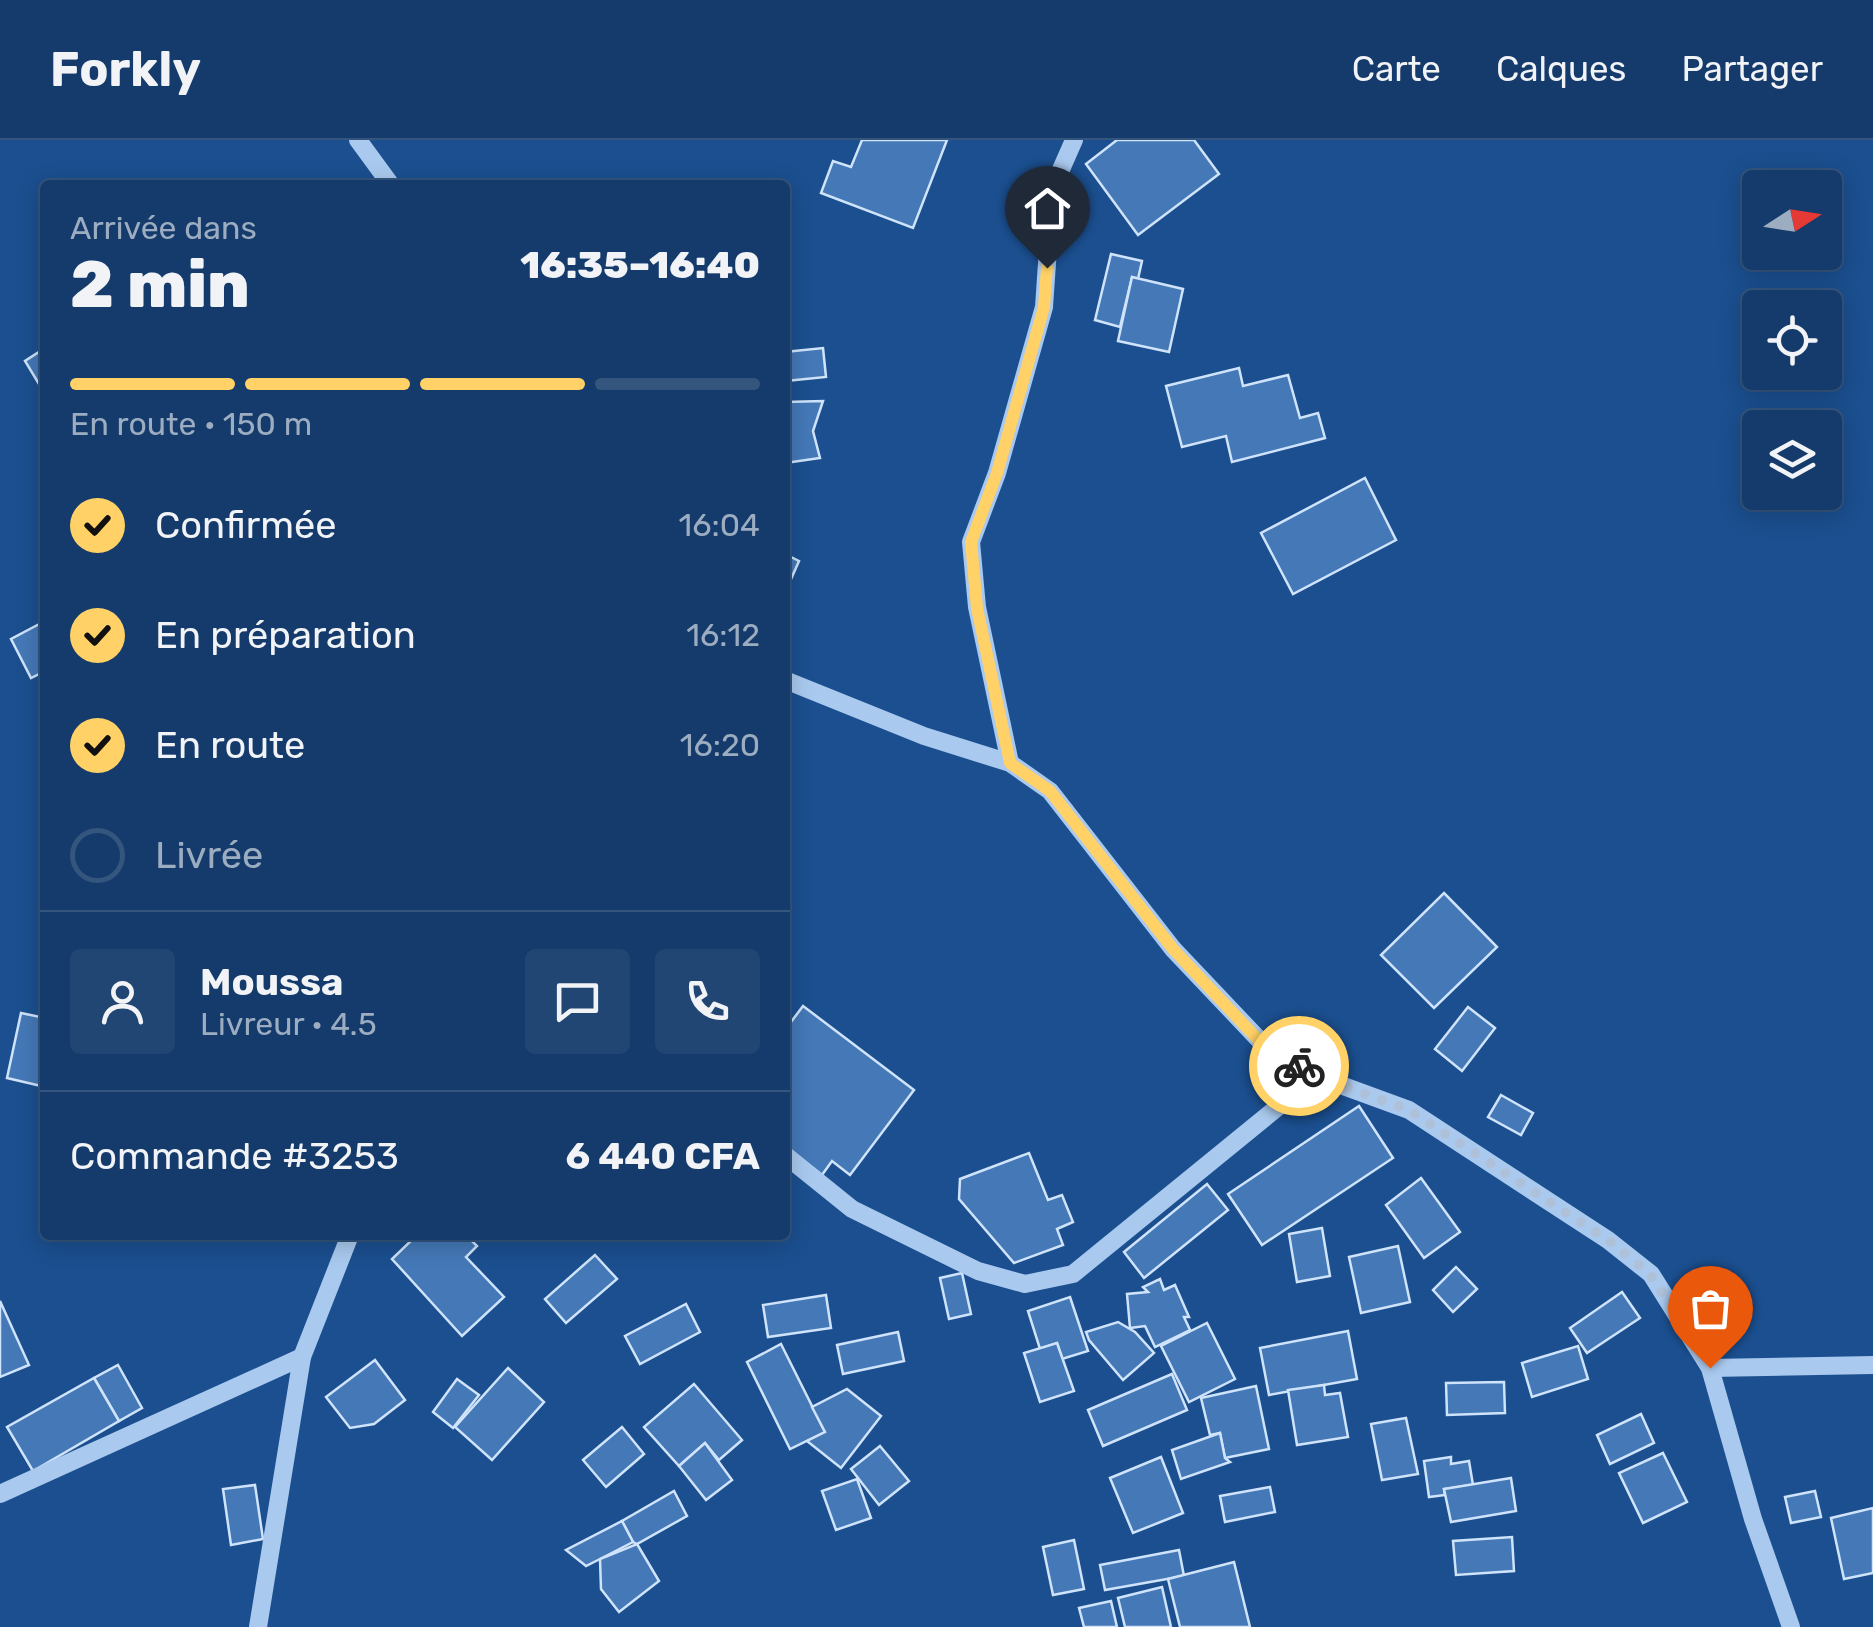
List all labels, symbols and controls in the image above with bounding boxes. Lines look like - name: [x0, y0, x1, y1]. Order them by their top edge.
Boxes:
- text: Forkly: [50, 41, 201, 98]
- text: Carte: [1352, 48, 1441, 90]
- text: Calques: [1496, 48, 1626, 90]
- text: Partager: [1681, 48, 1823, 90]
- pin: [1005, 166, 1090, 269]
- north arrow: [1742, 170, 1842, 270]
- map controls: [1742, 170, 1842, 510]
- icon: home: [1020, 181, 1075, 236]
- text: Arrivée dans: [70, 209, 257, 247]
- text: 16:35–16:40: [520, 242, 760, 288]
- text: 2 min: [70, 246, 250, 323]
- button: locate: [1742, 290, 1842, 390]
- text: En route · 150 m: [70, 405, 312, 443]
- button: layers: [1742, 410, 1842, 510]
- icon: check: [70, 498, 125, 553]
- text: Confirmée: [155, 502, 337, 548]
- text: 16:04: [679, 506, 760, 544]
- icon: check: [70, 608, 125, 663]
- text: En préparation: [155, 612, 416, 658]
- text: 16:12: [686, 616, 760, 654]
- icon: check: [70, 718, 125, 773]
- text: En route: [155, 722, 305, 768]
- text: 16:20: [680, 726, 760, 764]
- text: Livrée: [155, 832, 263, 878]
- button: person: [70, 949, 175, 1054]
- button: chat: [525, 949, 630, 1054]
- button: phone: [655, 949, 760, 1054]
- text: Moussa: [200, 959, 344, 1005]
- text: Livreur · 4.5: [200, 1005, 377, 1043]
- courier: [1249, 1016, 1349, 1116]
- icon: bike: [1272, 1039, 1327, 1094]
- text: Commande #3253: [70, 1133, 399, 1179]
- text: 6 440 CFA: [565, 1133, 760, 1179]
- pin: [1668, 1266, 1753, 1369]
- icon: bag: [1683, 1281, 1738, 1336]

